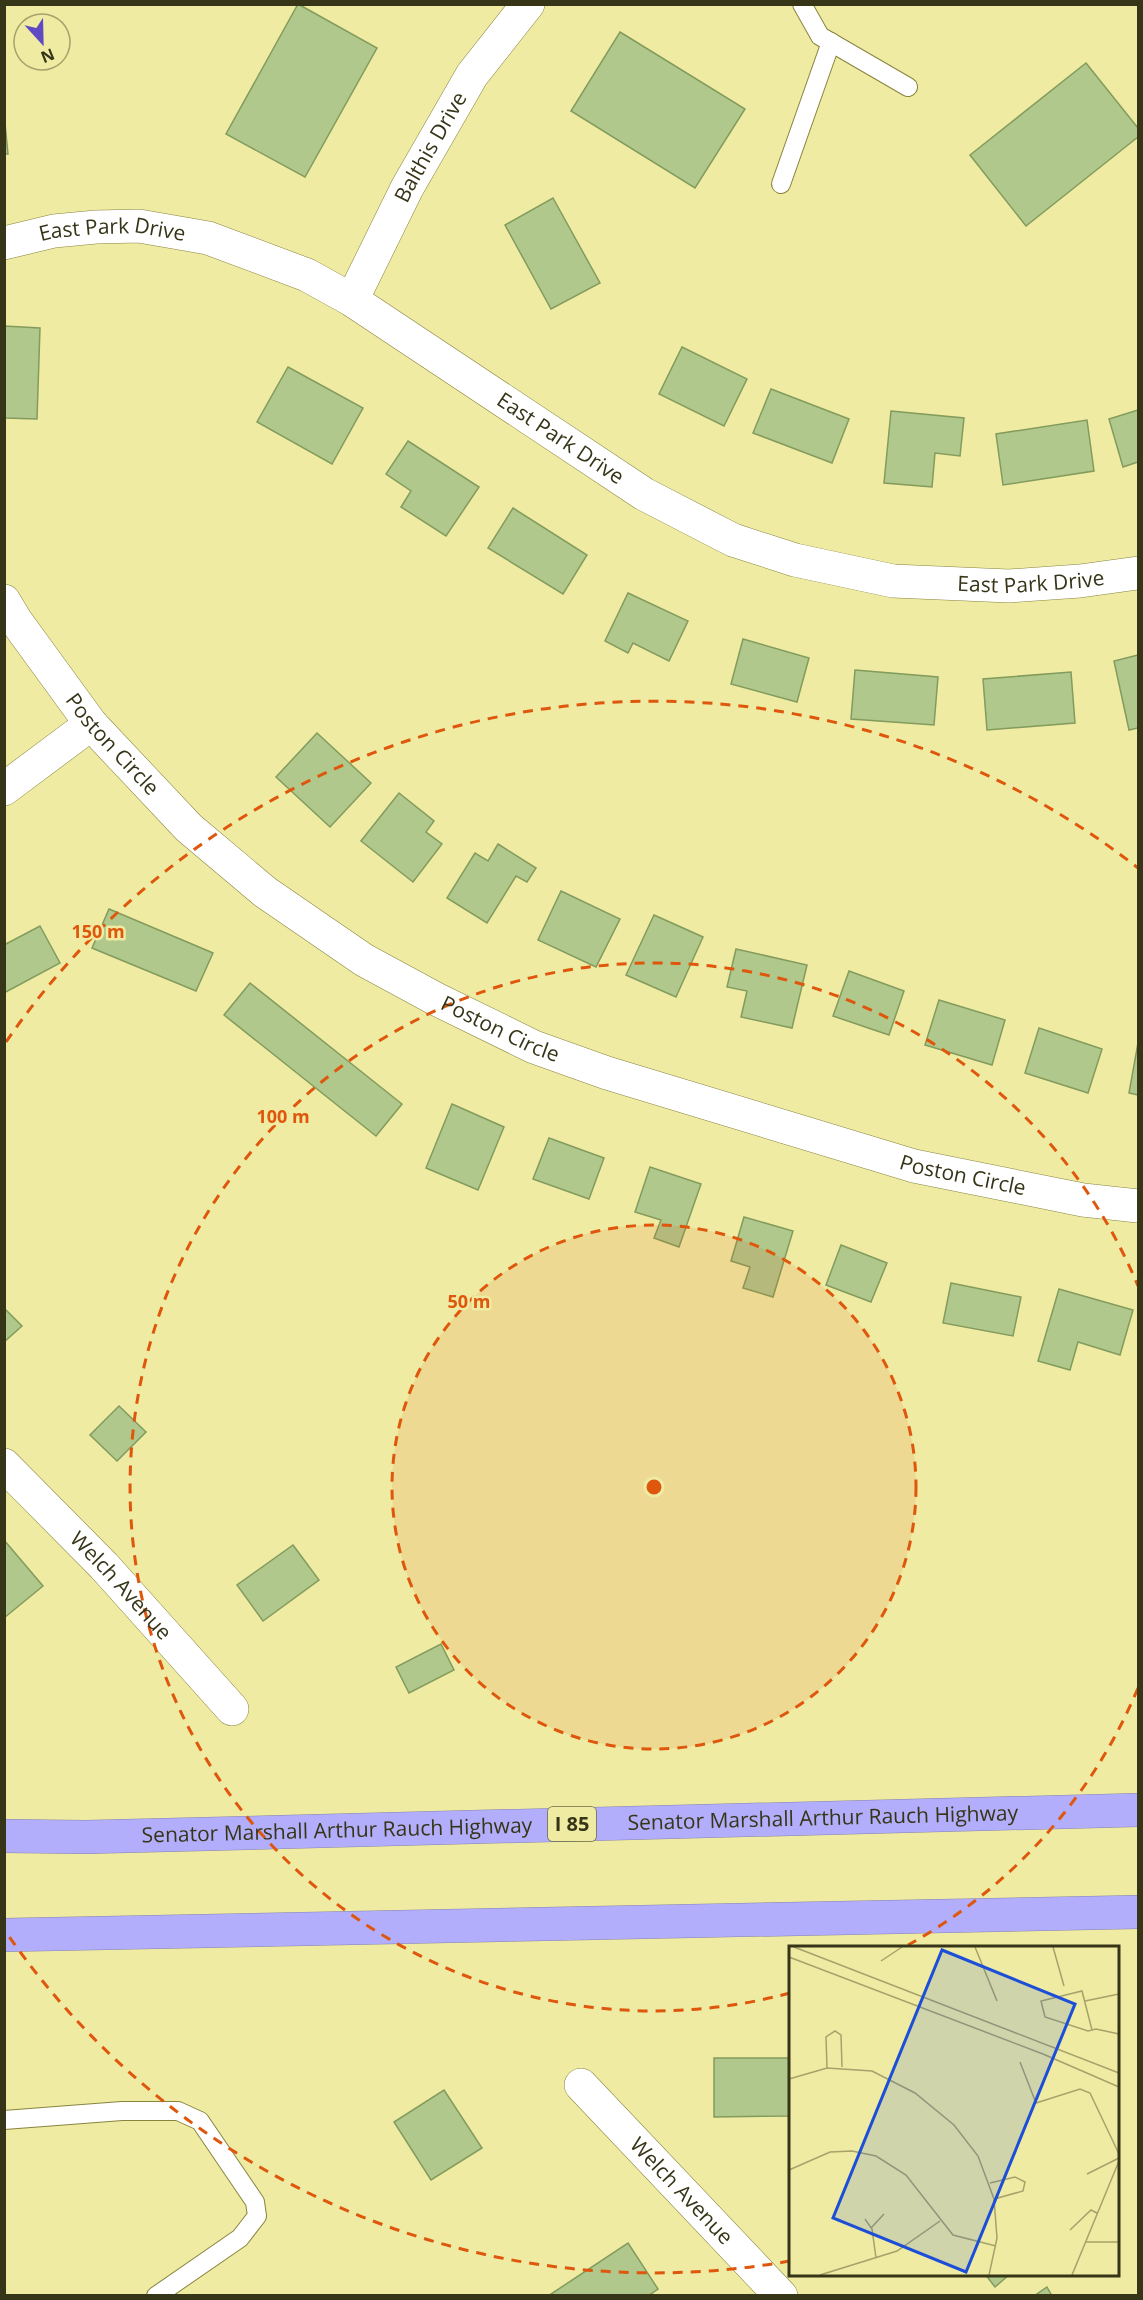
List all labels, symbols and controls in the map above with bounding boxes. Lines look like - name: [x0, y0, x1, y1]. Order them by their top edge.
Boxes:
- north arrow: [12, 12, 72, 72]
- text: N: [37, 43, 58, 69]
- street label: Balthis Drive: [387, 86, 473, 207]
- street label: East Park Drive: [36, 210, 188, 247]
- street label: East Park Drive: [492, 385, 630, 490]
- street label: East Park Drive: [957, 563, 1106, 599]
- street label: Poston Circle: [60, 687, 166, 801]
- text: 150 m: [71, 919, 125, 943]
- street label: Poston Circle: [437, 989, 563, 1068]
- text: 100 m: [256, 1104, 310, 1128]
- street label: Poston Circle: [896, 1147, 1028, 1201]
- text: 50 m: [448, 1289, 490, 1313]
- centre of rings: [644, 1477, 664, 1497]
- street label: Welch Avenue: [64, 1525, 178, 1645]
- street label: Senator Marshall Arthur Rauch Highway: [627, 1798, 1019, 1836]
- road number: I 85: [548, 1807, 596, 1841]
- street label: Senator Marshall Arthur Rauch Highway: [141, 1811, 533, 1849]
- inset map: [789, 1946, 1119, 2276]
- street label: Welch Avenue: [625, 2131, 740, 2250]

